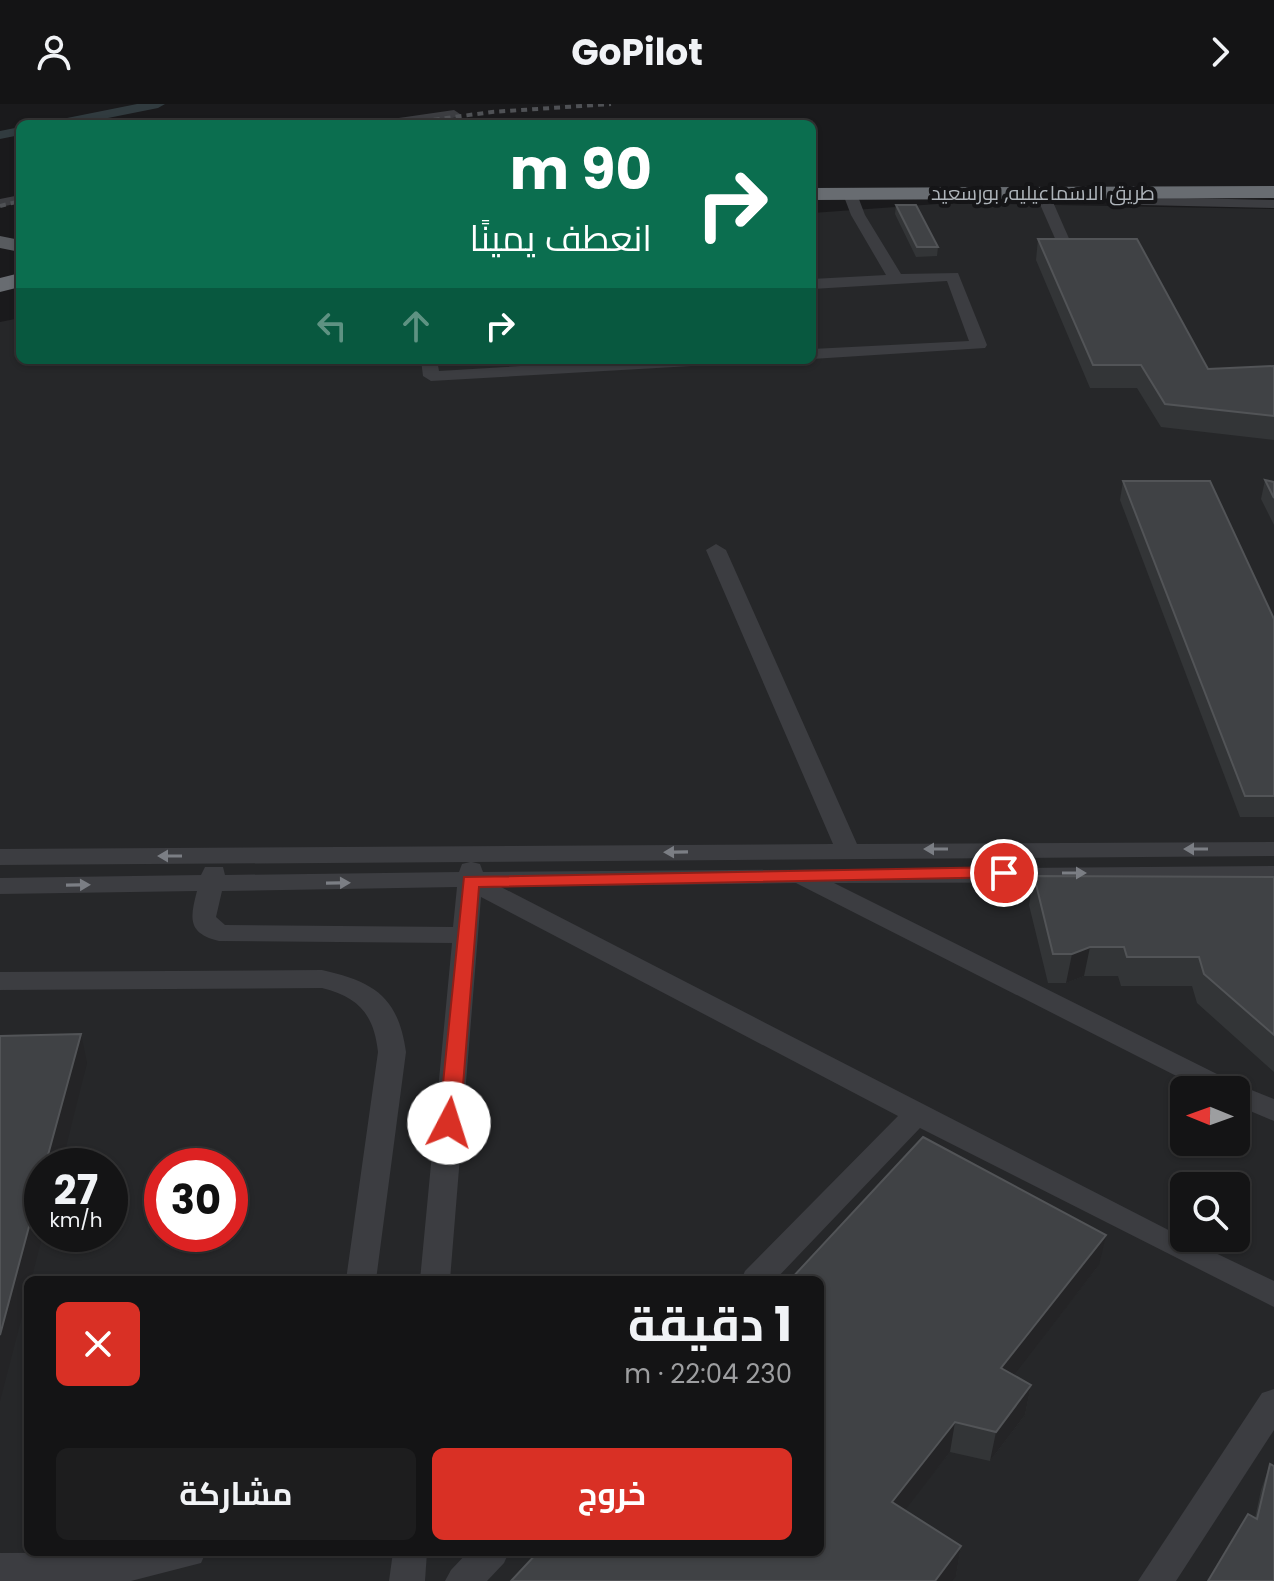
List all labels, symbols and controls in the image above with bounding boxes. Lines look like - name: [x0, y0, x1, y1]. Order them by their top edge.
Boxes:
- text: GoPilot: [571, 27, 703, 78]
- icon: person: [32, 30, 76, 74]
- icon: forward: [1198, 30, 1242, 74]
- text: 90 m: [510, 130, 652, 209]
- icon: right: [680, 152, 784, 256]
- street label: طريق الاسماعيليه, بورسعيد: [931, 179, 1155, 207]
- text: انعطف يمينًا: [470, 213, 652, 264]
- icon: left: [310, 304, 354, 348]
- icon: ahead: [394, 304, 438, 348]
- icon: right: [478, 304, 522, 348]
- pin: [970, 839, 1038, 907]
- one-way arrow: [1183, 842, 1208, 855]
- one-way arrow: [923, 843, 948, 855]
- one-way arrow: [663, 846, 688, 858]
- one-way arrow: [157, 850, 182, 862]
- icon: arrive: [982, 851, 1026, 895]
- one-way arrow: [1062, 867, 1087, 879]
- one-way arrow: [326, 877, 351, 889]
- one-way arrow: [66, 879, 91, 892]
- north arrow: [1170, 1076, 1250, 1156]
- map controls: [1170, 1076, 1250, 1252]
- position arrow: [407, 1081, 491, 1165]
- speed limit sign: 30: [144, 1148, 248, 1252]
- text: 27: [54, 1162, 98, 1218]
- button: search: [1170, 1172, 1250, 1252]
- text: km/h: [49, 1206, 103, 1234]
- text: 1 دقيقة: [628, 1291, 792, 1358]
- button: close: [56, 1302, 140, 1386]
- text: 230 m · 22:04: [624, 1356, 792, 1392]
- button: مشاركة: [56, 1448, 416, 1540]
- button: خروج: [432, 1448, 792, 1540]

